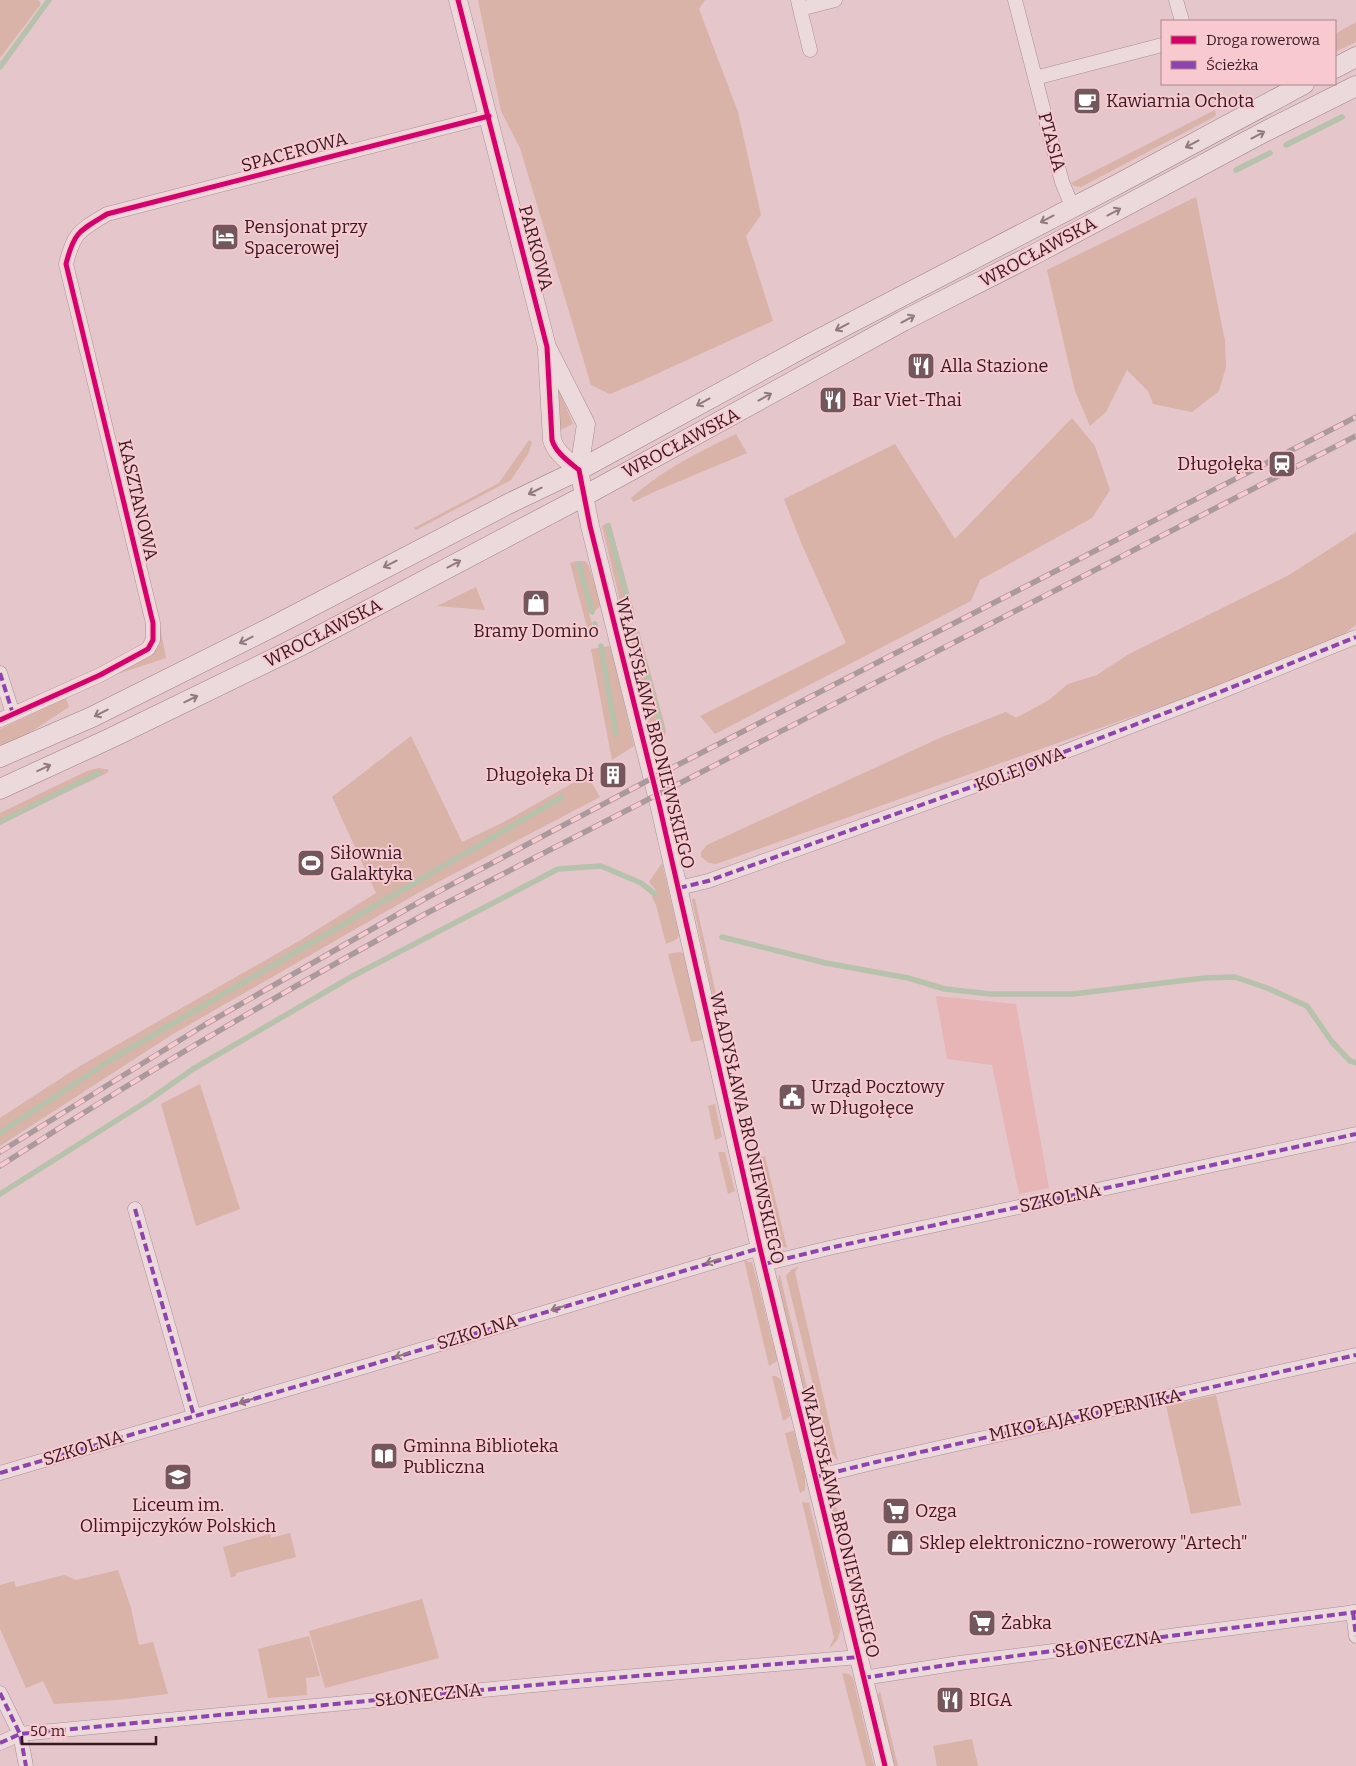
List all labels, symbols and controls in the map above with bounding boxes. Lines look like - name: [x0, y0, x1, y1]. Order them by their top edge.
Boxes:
- legend: [1161, 20, 1336, 85]
- text: Droga rowerowa: [1206, 31, 1320, 49]
- text: Ścieżka: [1206, 56, 1258, 74]
- cafe icon: Kawiarnia Ochota: [1072, 86, 1102, 116]
- place label: Kawiarnia Ochota: [1106, 90, 1254, 112]
- street label: PTASIA: [1034, 110, 1071, 174]
- street label: SPACEROWA: [238, 127, 350, 177]
- one-way arrow: [1250, 130, 1264, 140]
- one-way arrow: [1184, 139, 1199, 149]
- street label: PARKOWA: [514, 203, 558, 293]
- one-way arrow: [1106, 207, 1121, 216]
- street label: WROCŁAWSKA: [976, 212, 1100, 292]
- one-way arrow: [1040, 214, 1055, 224]
- place label: Pensjonat przy Spacerowej: [244, 216, 368, 259]
- hotel icon: Pensjonat przy Spacerowej: [210, 222, 240, 252]
- one-way arrow: [900, 314, 915, 323]
- one-way arrow: [834, 322, 849, 332]
- restaurant icon: Alla Stazione: [906, 351, 936, 381]
- place label: Alla Stazione: [940, 355, 1048, 377]
- restaurant icon: Bar Viet-Thai: [818, 385, 848, 415]
- place label: Bar Viet-Thai: [852, 389, 962, 411]
- one-way arrow: [758, 392, 772, 402]
- one-way arrow: [696, 397, 711, 407]
- street label: WROCŁAWSKA: [619, 403, 743, 483]
- street label: KASZTANOWA: [113, 437, 163, 563]
- station icon: Długołęka: [1267, 449, 1297, 479]
- place label: Długołęka: [1177, 453, 1263, 475]
- one-way arrow: [528, 487, 543, 496]
- one-way arrow: [446, 559, 461, 569]
- one-way arrow: [383, 560, 398, 569]
- shop icon: Bramy Domino: [521, 588, 551, 618]
- street label: WROCŁAWSKA: [261, 594, 386, 672]
- street label: WŁADYSŁAWA BRONIEWSKIEGO: [611, 595, 699, 871]
- place label: Bramy Domino: [473, 620, 599, 642]
- one-way arrow: [239, 636, 254, 645]
- one-way arrow: [183, 694, 198, 703]
- one-way arrow: [94, 709, 109, 718]
- street label: KOLEJOWA: [972, 742, 1068, 796]
- building icon: Długołęka Dł: [598, 760, 628, 790]
- one-way arrow: [36, 763, 51, 773]
- place label: Długołęka Dł: [486, 764, 594, 786]
- place label: Siłownia Galaktyka: [330, 842, 413, 885]
- sports icon: Siłownia Galaktyka: [296, 848, 326, 878]
- street label: WŁADYSŁAWA BRONIEWSKIEGO: [705, 989, 789, 1267]
- place label: Urząd Pocztowy w Długołęce: [810, 1076, 945, 1119]
- public building icon: Urząd Pocztowy w Długołęce: [777, 1082, 807, 1112]
- street label: SZKOLNA: [1017, 1179, 1103, 1217]
- one-way arrow: [706, 1257, 722, 1267]
- one-way arrow: [550, 1304, 566, 1314]
- street label: SZKOLNA: [434, 1309, 520, 1355]
- one-way arrow: [394, 1350, 410, 1360]
- street label: WŁADYSŁAWA BRONIEWSKIEGO: [796, 1384, 884, 1660]
- street label: MIKOŁAJA KOPERNIKA: [987, 1384, 1183, 1446]
- one-way arrow: [238, 1396, 254, 1406]
- street label: SZKOLNA: [40, 1425, 126, 1471]
- place label: Gminna Biblioteka Publiczna: [403, 1435, 559, 1478]
- library icon: Gminna Biblioteka Publiczna: [369, 1441, 399, 1471]
- school or university icon: Liceum im. Olimpijczyków Polskich: [163, 1462, 193, 1492]
- place label: Liceum im. Olimpijczyków Polskich: [80, 1494, 276, 1537]
- supermarket icon: Ozga: [881, 1496, 911, 1526]
- place label: Ozga: [915, 1500, 957, 1522]
- shop icon: Sklep elektroniczno-rowerowy "Artech": [885, 1528, 915, 1558]
- place label: Sklep elektroniczno-rowerowy "Artech": [919, 1532, 1248, 1554]
- supermarket icon: Żabka: [967, 1608, 997, 1638]
- place label: Żabka: [1001, 1612, 1052, 1634]
- street label: SŁONECZNA: [1053, 1626, 1163, 1662]
- street label: SŁONECZNA: [373, 1678, 483, 1712]
- restaurant icon: BIGA: [935, 1685, 965, 1715]
- place label: BIGA: [969, 1689, 1013, 1711]
- scale bar: [22, 1714, 156, 1746]
- text: 50 m: [30, 1722, 66, 1740]

